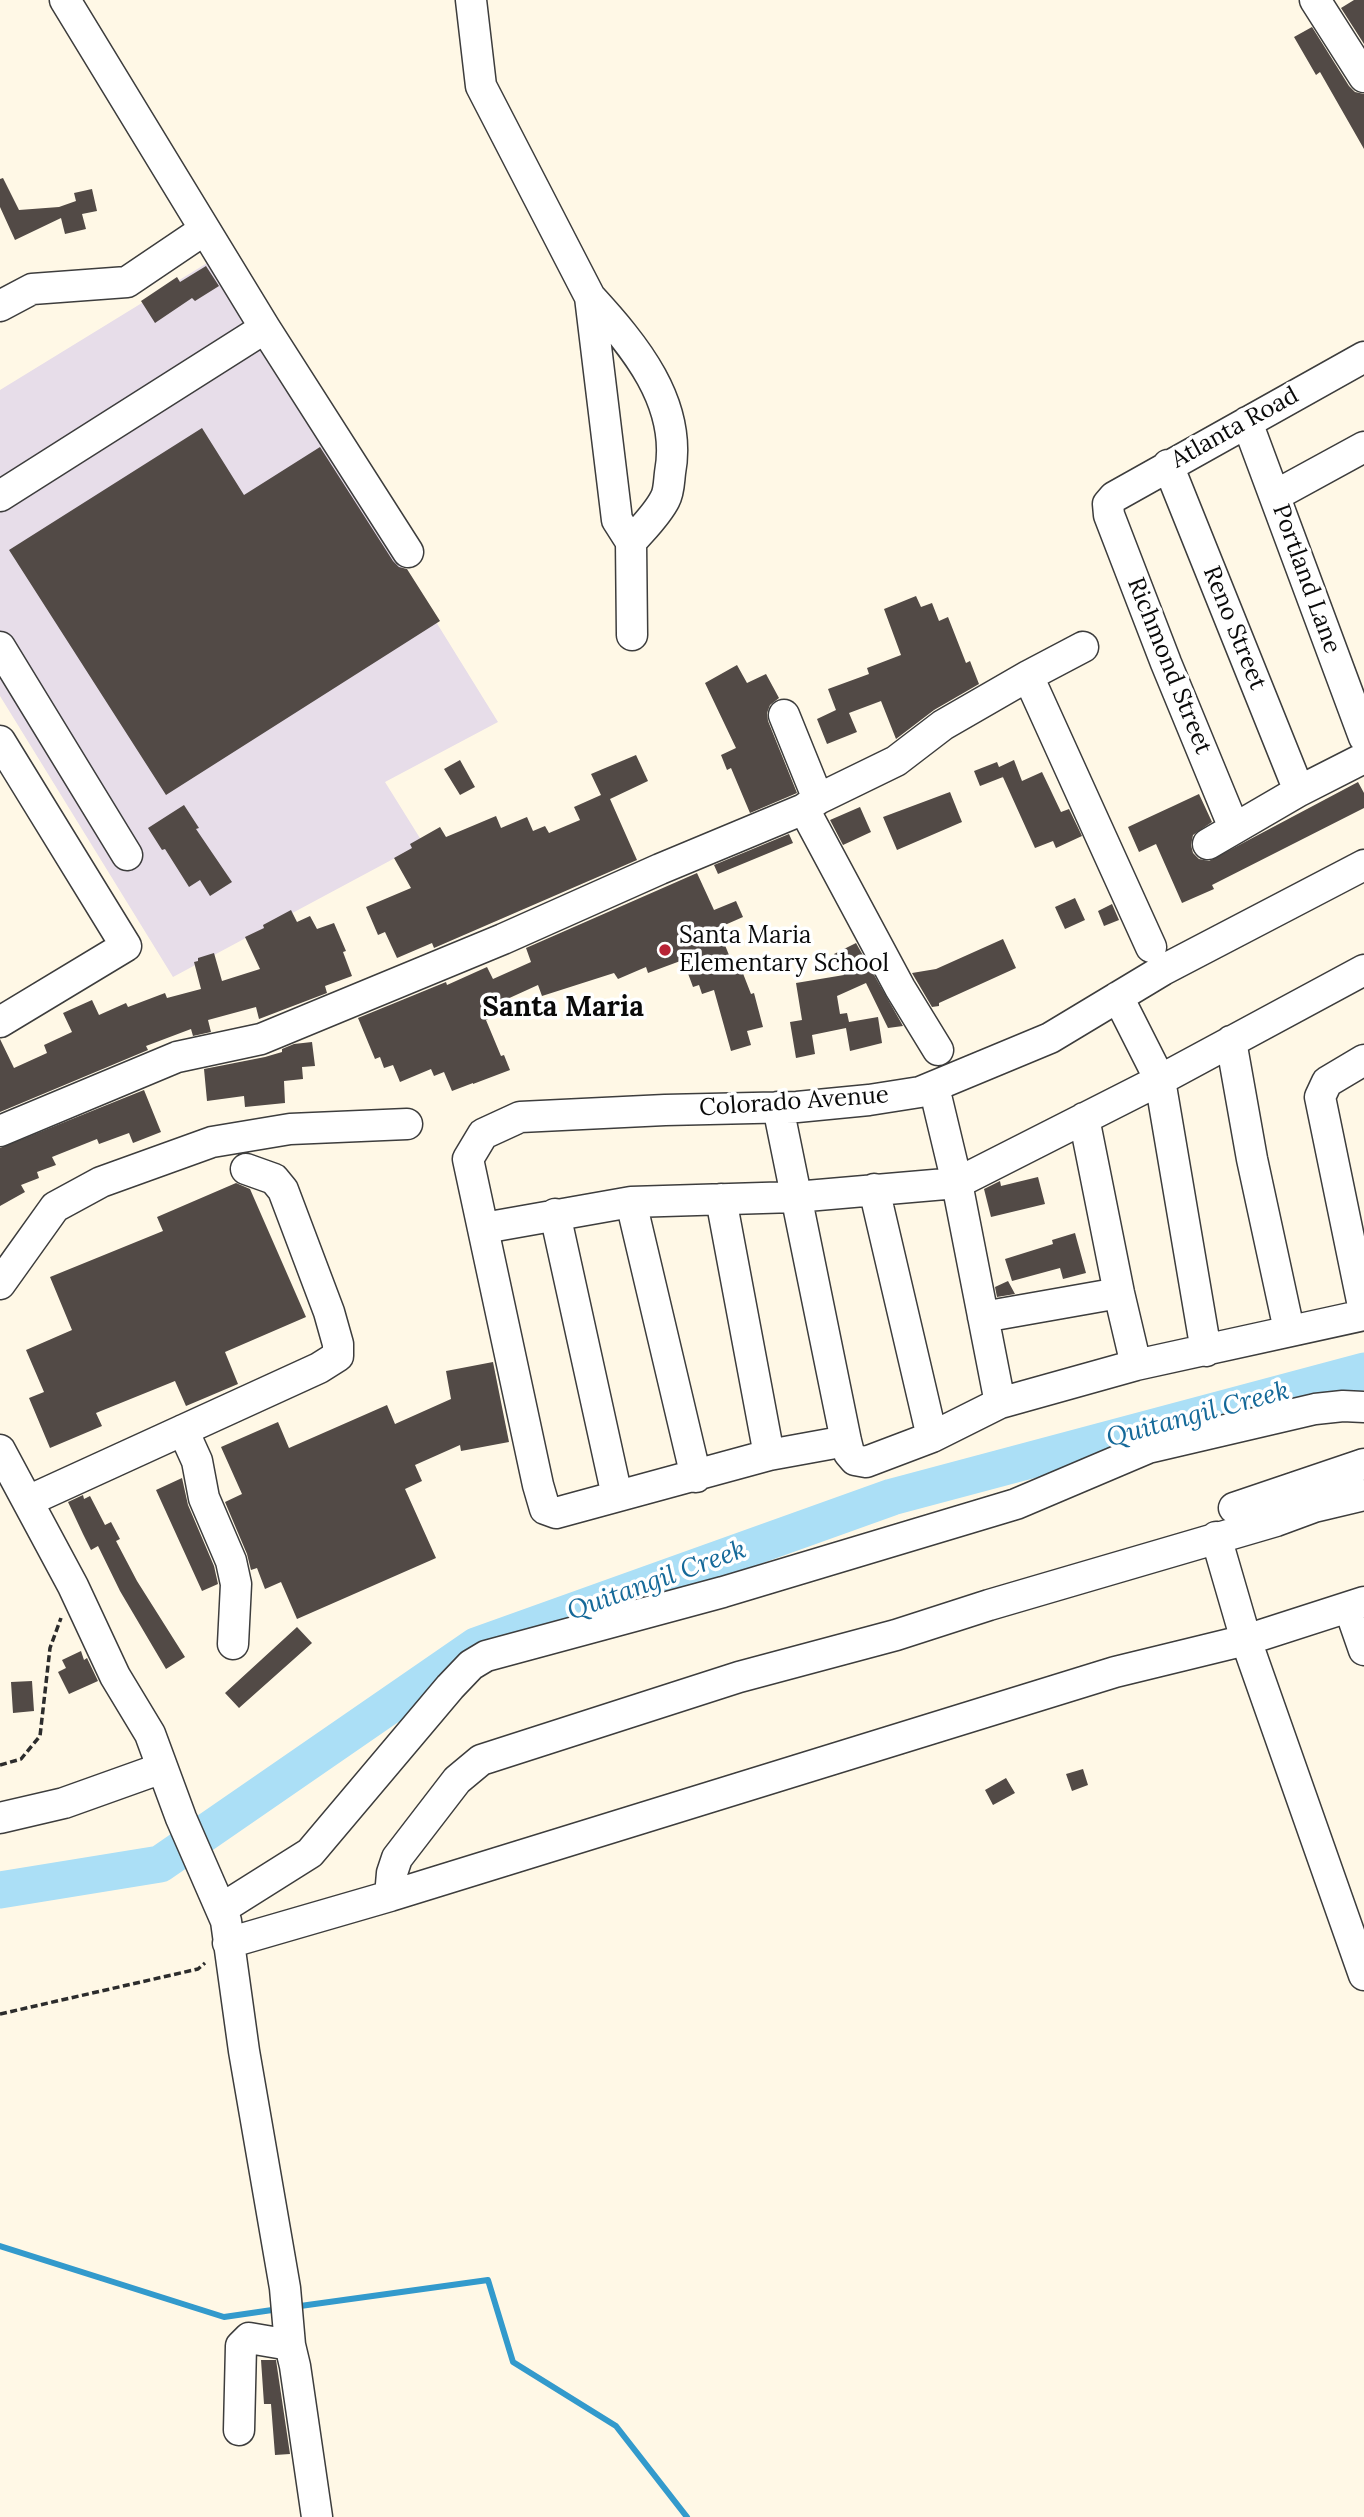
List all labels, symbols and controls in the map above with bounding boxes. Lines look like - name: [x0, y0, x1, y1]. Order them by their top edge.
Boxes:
- street label: Atlanta Road: [1166, 381, 1304, 475]
- street label: Portland Lane: [1266, 500, 1346, 658]
- street label: Reno Street: [1196, 562, 1272, 694]
- street label: Richmond Street: [1120, 574, 1218, 758]
- place label: Santa Maria Elementary School: [679, 922, 889, 978]
- marker: Santa Maria Elementary School: [657, 942, 673, 958]
- district label: Santa Maria: [482, 991, 644, 1025]
- street label: Colorado Avenue: [698, 1081, 890, 1123]
- water label: Quitangil Creek: [1103, 1376, 1293, 1454]
- water label: Quitangil Creek: [563, 1534, 751, 1628]

